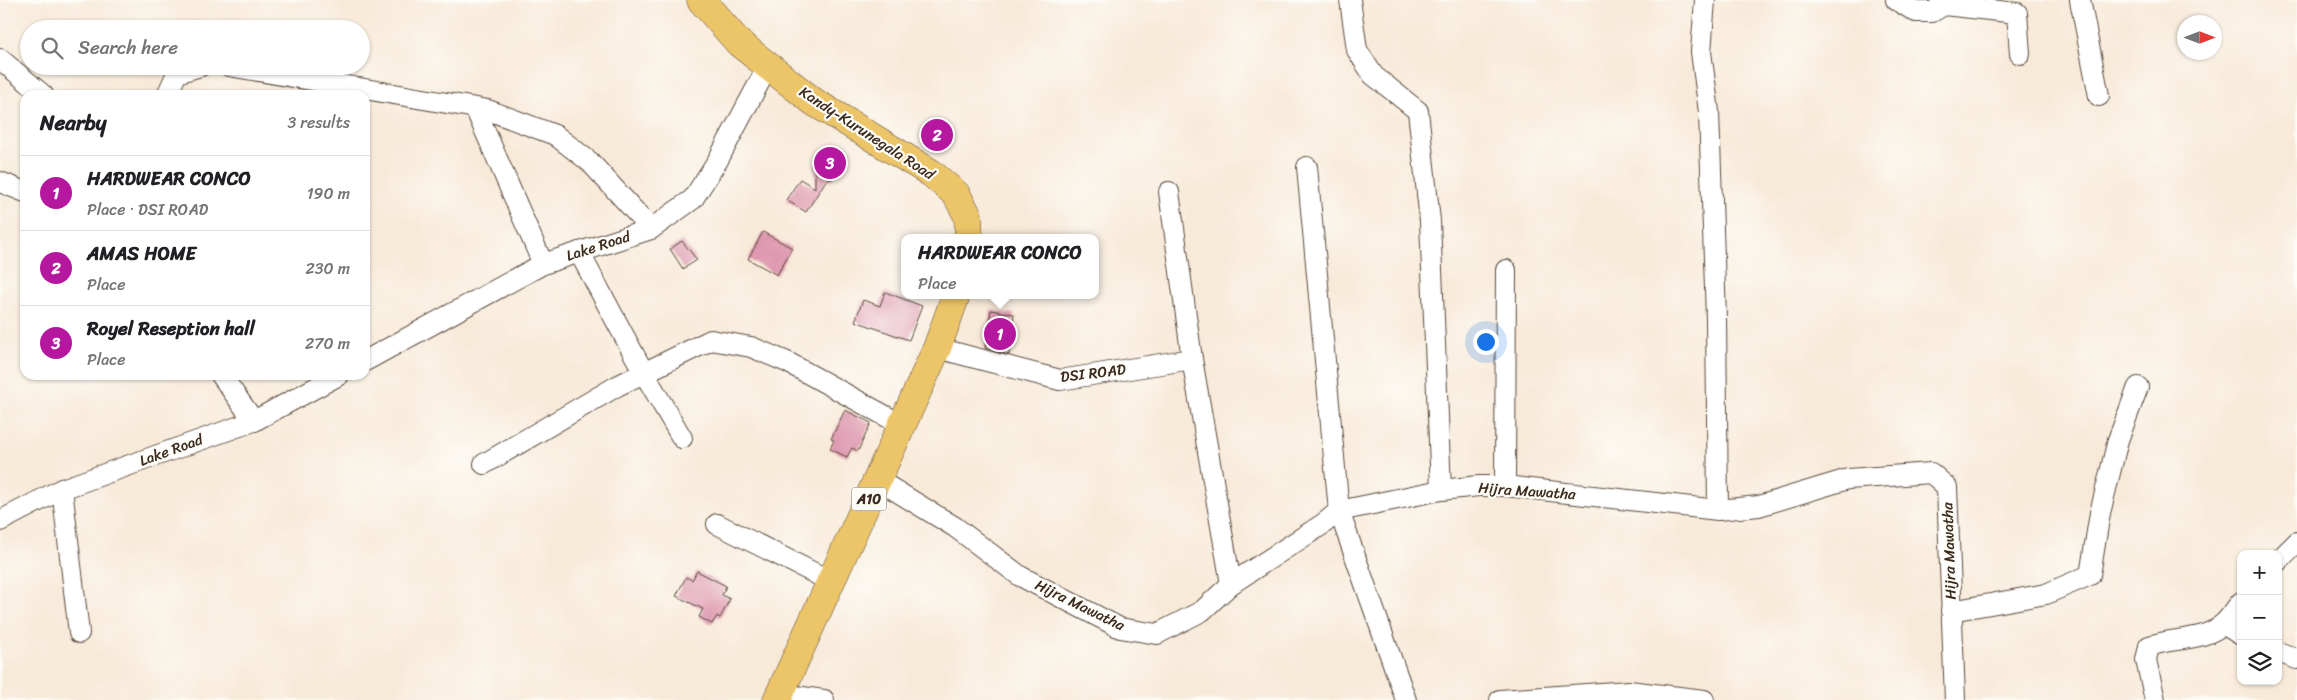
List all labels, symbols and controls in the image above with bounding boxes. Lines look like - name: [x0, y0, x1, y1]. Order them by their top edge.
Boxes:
- north arrow: [2177, 15, 2222, 60]
- search box: [20, 20, 370, 75]
- text: Search here: [78, 31, 178, 64]
- icon: search: [38, 34, 66, 62]
- street label: Kandy-Kurunegala Road: [794, 79, 941, 187]
- text: Nearby: [40, 104, 106, 142]
- text: 3 results: [287, 108, 350, 137]
- pin: 2: [921, 116, 953, 154]
- pin: 3: [814, 144, 846, 182]
- text: HARDWEAR CONCO: [87, 162, 251, 195]
- text: 1: [53, 179, 59, 208]
- text: 190 m: [307, 179, 350, 208]
- text: Place · DSI ROAD: [87, 195, 208, 224]
- street label: Lake Road: [563, 223, 634, 269]
- popup: [901, 234, 1099, 299]
- text: HARDWEAR CONCO: [918, 236, 1082, 269]
- text: AMAS HOME: [87, 237, 196, 270]
- text: 2: [51, 254, 61, 283]
- text: 230 m: [305, 254, 350, 283]
- text: Place: [918, 269, 957, 298]
- text: Place: [87, 270, 126, 299]
- text: Royel Reseption hall: [87, 312, 255, 345]
- pin: 1: [984, 315, 1016, 353]
- text: 3: [52, 329, 60, 358]
- text: 270 m: [305, 329, 350, 358]
- your location: [1473, 329, 1499, 355]
- text: Place: [87, 345, 126, 374]
- street label: DSI ROAD: [1059, 356, 1127, 390]
- street label: Lake Road: [136, 426, 207, 474]
- street label: Hijra Mawatha: [1478, 475, 1577, 507]
- road number: A10: [852, 488, 886, 510]
- street label: Hijra Mawatha: [1934, 501, 1964, 600]
- map controls: [2237, 550, 2282, 685]
- button: +: [2237, 550, 2282, 595]
- street label: Hijra Mawatha: [1031, 572, 1130, 638]
- button: −: [2237, 595, 2282, 640]
- button: layers: [2237, 640, 2282, 685]

